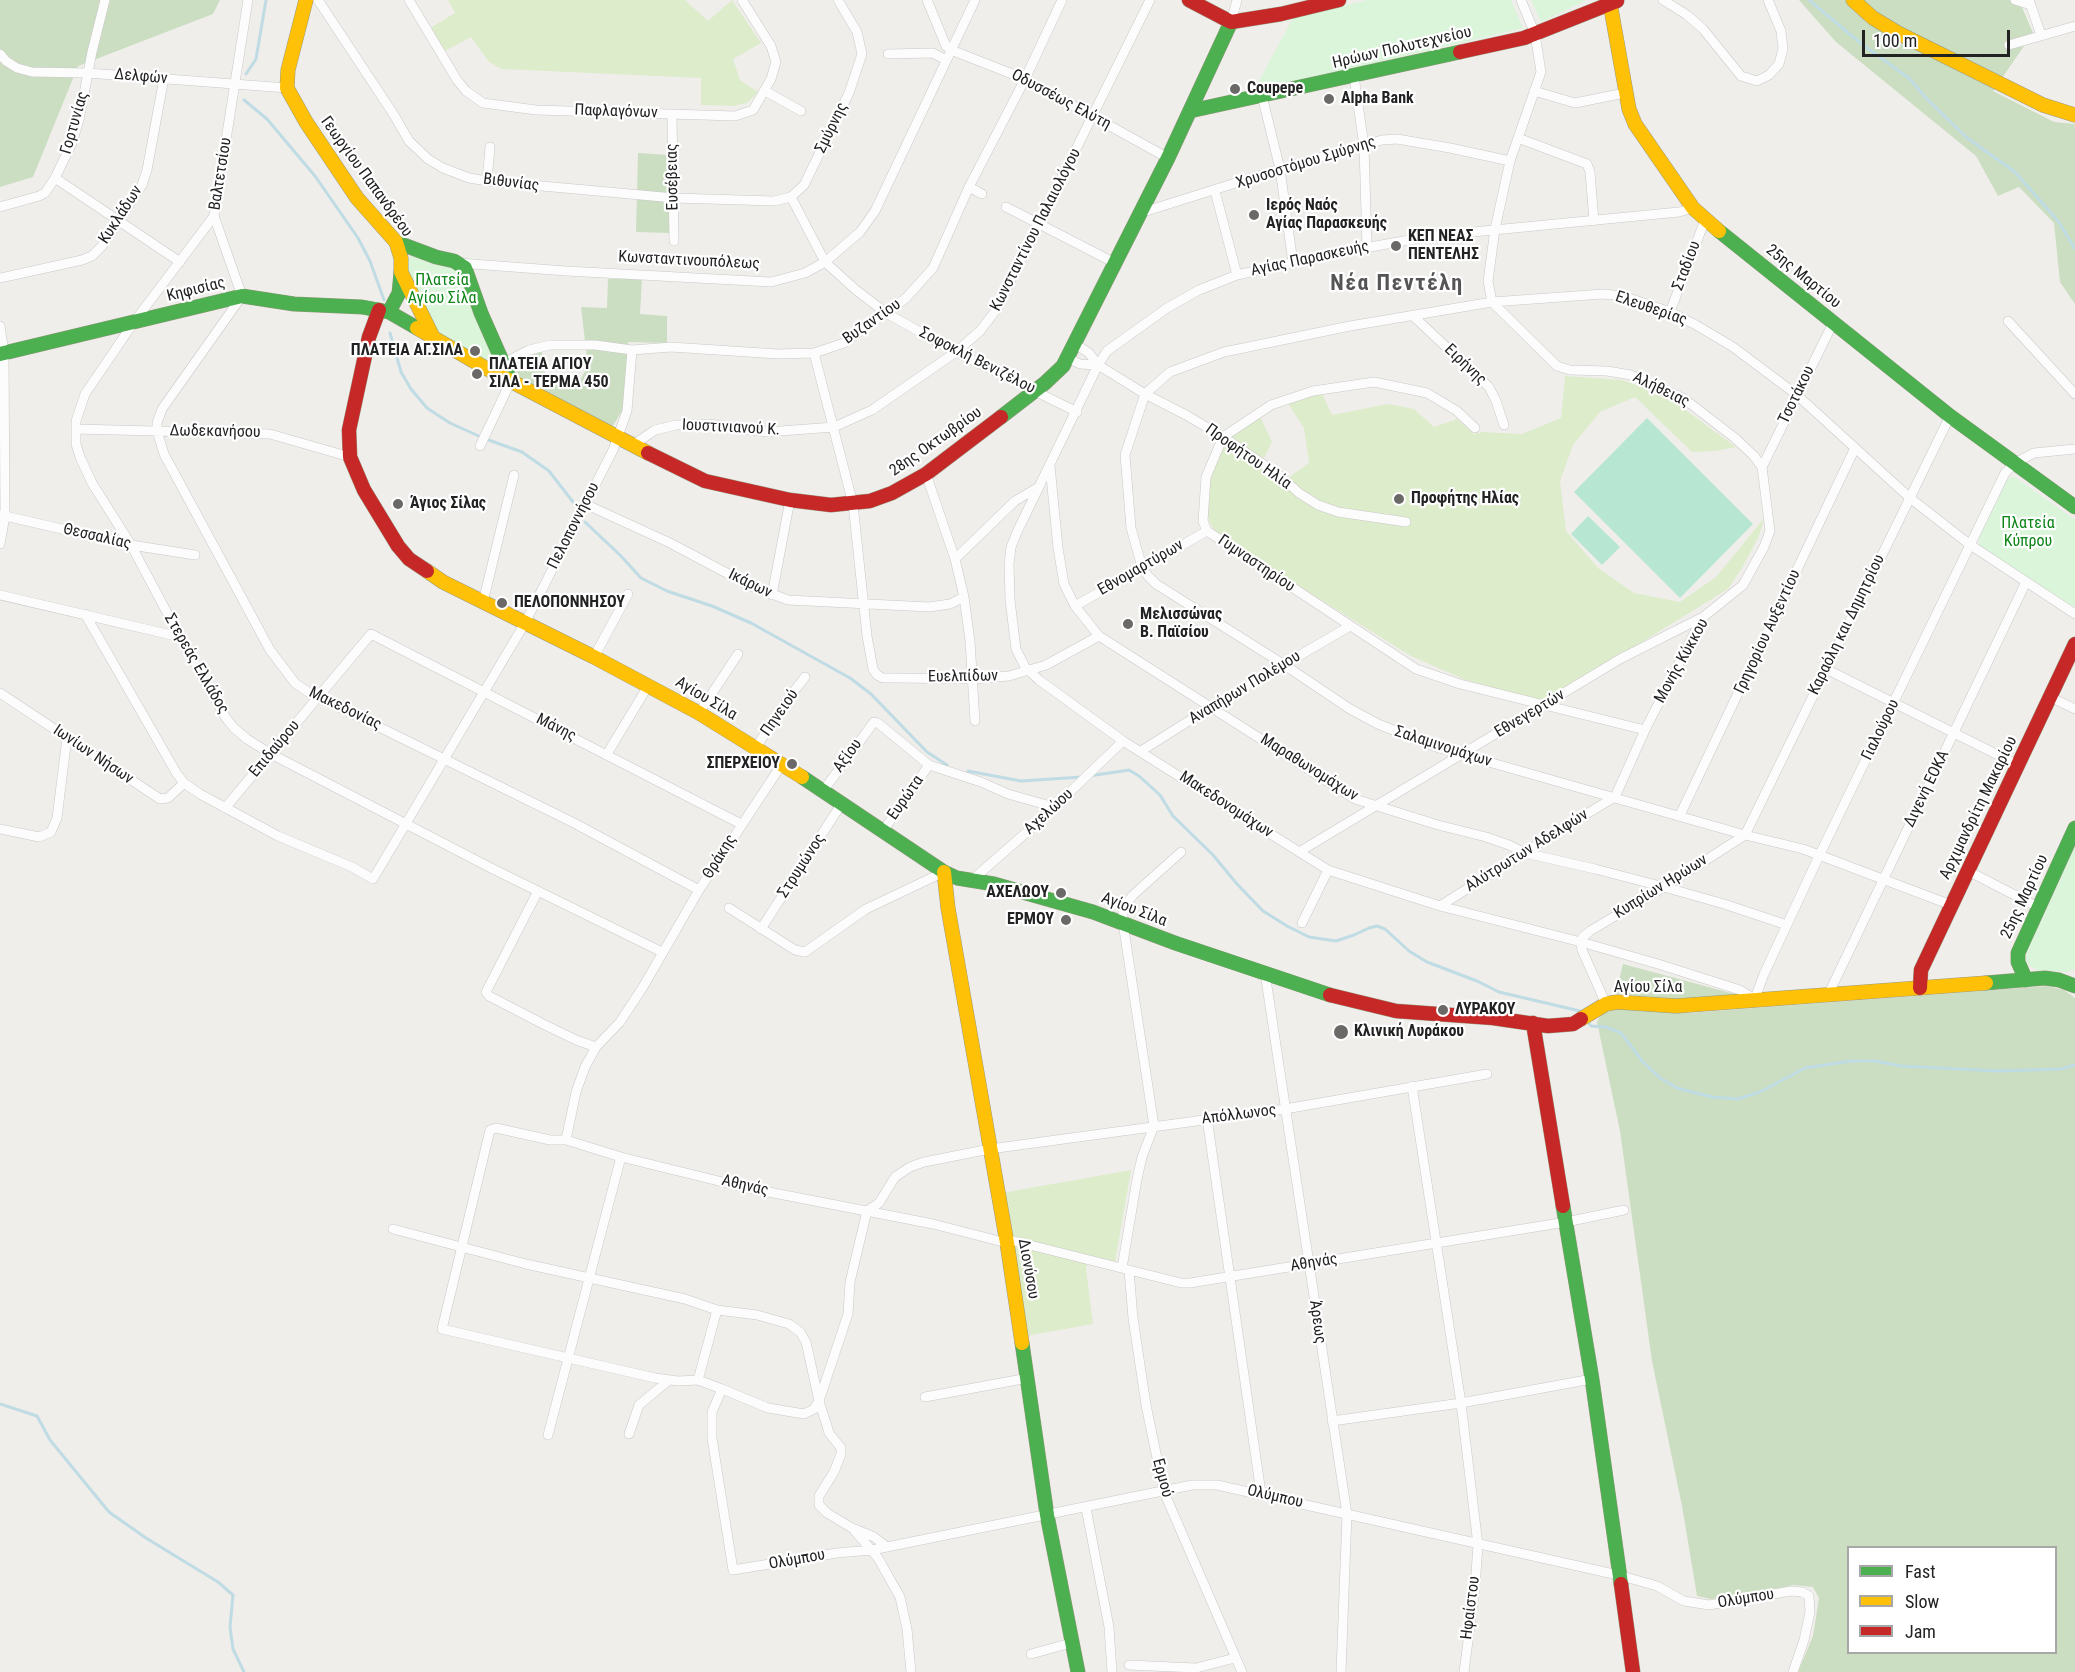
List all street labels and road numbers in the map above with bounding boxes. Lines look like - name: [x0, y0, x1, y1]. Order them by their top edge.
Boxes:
- street label: Ηρώων Πολυτεχνείου: [1331, 23, 1473, 73]
- street label: Δελφών: [114, 65, 168, 89]
- street label: Οδυσσέως Ελύτη: [1008, 66, 1114, 134]
- street label: Γορτυνίας: [57, 89, 93, 157]
- street label: Σμύρνης: [812, 100, 852, 156]
- street label: Παφλαγόνων: [574, 101, 658, 123]
- street label: Γεωργίου Παπανδρέου: [316, 113, 416, 241]
- street label: Χρυσοστόμου Σμύρνης: [1234, 133, 1378, 193]
- street label: Βαλτετσίου: [206, 136, 236, 212]
- street label: Ευσέβειας: [663, 143, 683, 211]
- street label: Κωνσταντίνου Παλαιολόγου: [987, 145, 1085, 315]
- street label: Βιθυνίας: [482, 170, 540, 196]
- street label: Κυκλάδων: [95, 182, 147, 248]
- street label: Αγίας Παρασκευής: [1249, 237, 1371, 281]
- street label: Σταδίου: [1669, 238, 1705, 294]
- street label: 25ης Μαρτίου: [1762, 241, 1844, 313]
- street label: Κωνσταντινουπόλεως: [618, 248, 760, 274]
- street label: Κηφισίας: [165, 274, 227, 306]
- street label: Ελευθερίας: [1613, 288, 1689, 330]
- street label: Βυζαντίου: [839, 295, 905, 349]
- street label: Σοφοκλή Βενιζέλου: [916, 323, 1038, 399]
- street label: Ειρήνης: [1440, 340, 1490, 390]
- street label: Τσοτάκου: [1775, 363, 1819, 427]
- street label: Αλήθειας: [1629, 368, 1693, 412]
- street label: 28ης Οκτωβρίου: [886, 403, 986, 481]
- street label: Ιουστινιανού Κ.: [681, 416, 781, 440]
- street label: Προφήτου Ηλία: [1201, 420, 1295, 494]
- street label: Δωδεκανήσου: [169, 422, 261, 442]
- street label: Πελοποννήσου: [544, 479, 604, 573]
- street label: Θεσσαλίας: [61, 520, 133, 554]
- street label: Γυμναστηρίου: [1214, 531, 1298, 597]
- street label: Εθνομαρτύρων: [1095, 536, 1187, 600]
- street label: Καραόλη και Δημητρίου: [1805, 552, 1889, 698]
- street label: Ικάρων: [725, 565, 775, 603]
- street label: Γρηγορίου Αυξεντίου: [1731, 567, 1805, 697]
- street label: Στερεάς Ελλάδος: [160, 610, 232, 718]
- street label: Μονής Κύκκου: [1651, 615, 1713, 707]
- street label: Αναπήρων Πολέμου: [1186, 647, 1304, 729]
- street label: Ευελπίδων: [928, 667, 998, 687]
- street label: Αγίου Σίλα: [672, 673, 740, 725]
- street label: Μακεδονίας: [306, 683, 384, 735]
- street label: Πηνειού: [757, 686, 803, 740]
- street label: Εθνεγερτών: [1491, 686, 1569, 742]
- street label: Γιαλούρου: [1858, 696, 1904, 764]
- street label: Μάνης: [533, 710, 579, 746]
- street label: Επιδαύρου: [246, 717, 304, 781]
- street label: Ιωνίων Νήσων: [49, 721, 137, 789]
- street label: Σαλαμινομάχων: [1392, 722, 1494, 772]
- street label: Μαραθωνομάχων: [1257, 730, 1361, 806]
- street label: Αρχιμανδρίτη Μακαρίου: [1936, 733, 2022, 883]
- street label: Αξίου: [829, 736, 867, 776]
- street label: Διγενή ΕΟΚΑ: [1900, 747, 1954, 831]
- street label: Μακεδονομάχων: [1175, 768, 1277, 842]
- street label: Ευρώτα: [884, 772, 928, 824]
- street label: Αχελώου: [1020, 785, 1078, 839]
- street label: Αλύτρωτων Αδελφών: [1462, 805, 1592, 897]
- street label: Στρυμώνος: [774, 830, 830, 902]
- street label: Θράκης: [699, 831, 741, 883]
- street label: Κυπρίων Ηρώων: [1611, 851, 1711, 923]
- street label: 25ης Μαρτίου: [1997, 852, 2053, 942]
- street label: Αγίου Σίλα: [1098, 889, 1170, 931]
- street label: Αγίου Σίλα: [1614, 978, 1682, 998]
- street label: Απόλλωνος: [1201, 1101, 1277, 1129]
- street label: Αθηνάς: [720, 1171, 770, 1201]
- street label: Διονύσου: [1013, 1237, 1043, 1301]
- street label: Αθηνάς: [1289, 1250, 1339, 1276]
- street label: Άρεως: [1304, 1299, 1330, 1345]
- street label: Ερμού: [1148, 1456, 1176, 1500]
- street label: Ολύμπου: [1245, 1481, 1305, 1513]
- street label: Ολύμπου: [767, 1546, 827, 1574]
- street label: Ηφαίστου: [1458, 1575, 1484, 1641]
- street label: Ολύμπου: [1716, 1585, 1776, 1613]

